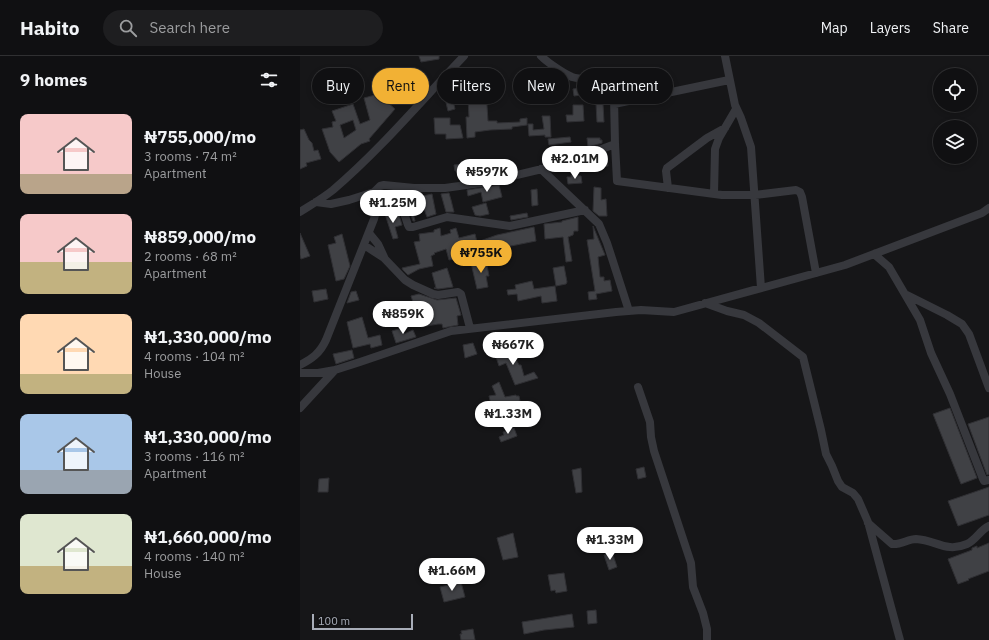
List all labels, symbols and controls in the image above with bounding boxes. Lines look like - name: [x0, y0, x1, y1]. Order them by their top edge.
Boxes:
- search box: [103, 10, 383, 46]
- text: Habito: [20, 16, 79, 40]
- icon: search: [117, 17, 139, 39]
- text: Search here: [149, 18, 230, 37]
- text: Map: [821, 19, 848, 37]
- text: Layers: [870, 19, 911, 37]
- text: Share: [933, 19, 969, 37]
- chip: Buy: [312, 68, 364, 104]
- chip: Rent: [372, 68, 429, 104]
- chip: Filters: [437, 68, 505, 104]
- chip: New: [513, 68, 569, 104]
- chip: Apartment: [577, 68, 673, 104]
- map controls: [933, 68, 977, 164]
- button: locate: [933, 68, 977, 112]
- text: 9 homes: [20, 69, 87, 91]
- icon: filters: [258, 69, 280, 91]
- button: layers: [933, 120, 977, 164]
- text: ₦755,000/mo: [144, 126, 256, 148]
- icon: home: [52, 130, 100, 178]
- pin: ₦2.01M: [542, 146, 608, 180]
- text: 3 rooms · 74 m²: [144, 148, 237, 165]
- text: ₦2.01M: [551, 150, 599, 167]
- pin: ₦597K: [459, 159, 515, 193]
- text: ₦597K: [466, 163, 508, 180]
- text: Apartment: [144, 165, 207, 182]
- pin: ₦1.25M: [360, 190, 426, 224]
- text: ₦1.25M: [369, 194, 417, 211]
- text: ₦859,000/mo: [144, 226, 256, 248]
- icon: home: [52, 230, 100, 278]
- pin: ₦755K: [453, 240, 509, 274]
- text: ₦755K: [460, 244, 502, 261]
- text: 2 rooms · 68 m²: [144, 248, 237, 265]
- text: Apartment: [144, 265, 207, 282]
- pin: ₦859K: [375, 301, 431, 335]
- text: ₦859K: [382, 305, 424, 322]
- text: ₦1,330,000/mo: [144, 326, 272, 348]
- icon: home: [52, 330, 100, 378]
- pin: ₦667K: [485, 332, 541, 366]
- text: ₦667K: [492, 336, 534, 353]
- text: 4 rooms · 104 m²: [144, 348, 245, 365]
- text: House: [144, 365, 181, 382]
- pin: ₦1.33M: [475, 401, 541, 435]
- text: ₦1.33M: [484, 405, 532, 422]
- text: ₦1,330,000/mo: [144, 426, 272, 448]
- icon: home: [52, 430, 100, 478]
- text: 3 rooms · 116 m²: [144, 448, 245, 465]
- text: Apartment: [144, 465, 207, 482]
- text: ₦1,660,000/mo: [144, 526, 272, 548]
- pin: ₦1.33M: [577, 527, 643, 561]
- icon: home: [52, 530, 100, 578]
- text: ₦1.33M: [586, 531, 634, 548]
- text: 4 rooms · 140 m²: [144, 548, 245, 565]
- pin: ₦1.66M: [419, 558, 485, 592]
- text: ₦1.66M: [428, 562, 476, 579]
- text: House: [144, 565, 181, 582]
- scale bar: [312, 612, 413, 631]
- text: 100 m: [318, 614, 350, 628]

